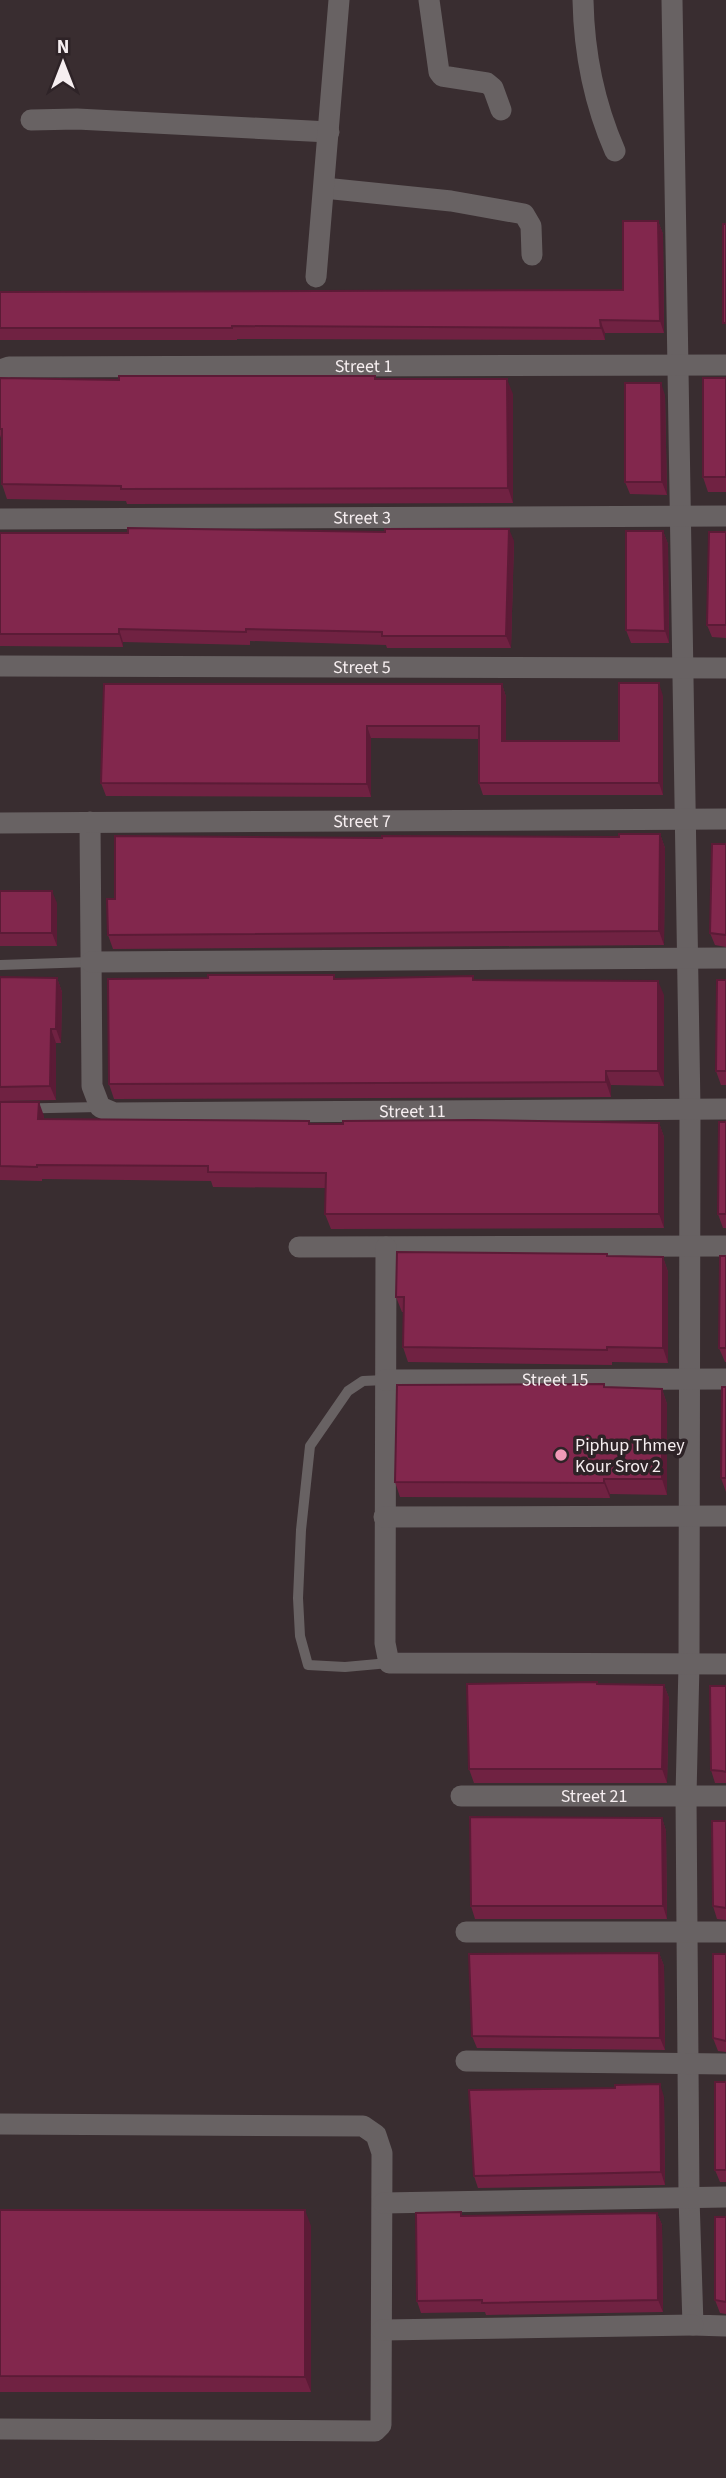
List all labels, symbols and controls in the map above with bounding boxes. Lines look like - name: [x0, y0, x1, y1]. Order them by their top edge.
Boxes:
- north arrow: [28, 28, 98, 98]
- text: N: [57, 34, 69, 61]
- street label: Street 1: [335, 353, 392, 379]
- street label: Street 3: [333, 505, 391, 530]
- street label: Street 5: [333, 654, 391, 680]
- street label: Street 7: [333, 808, 391, 834]
- street label: Street 11: [379, 1098, 446, 1124]
- street label: Street 15: [522, 1367, 588, 1392]
- place label: Piphup Thmey Kour Srov 2: [575, 1433, 685, 1479]
- marker: Piphup Thmey Kour Srov 2: [553, 1447, 569, 1463]
- street label: Street 21: [561, 1784, 627, 1809]

